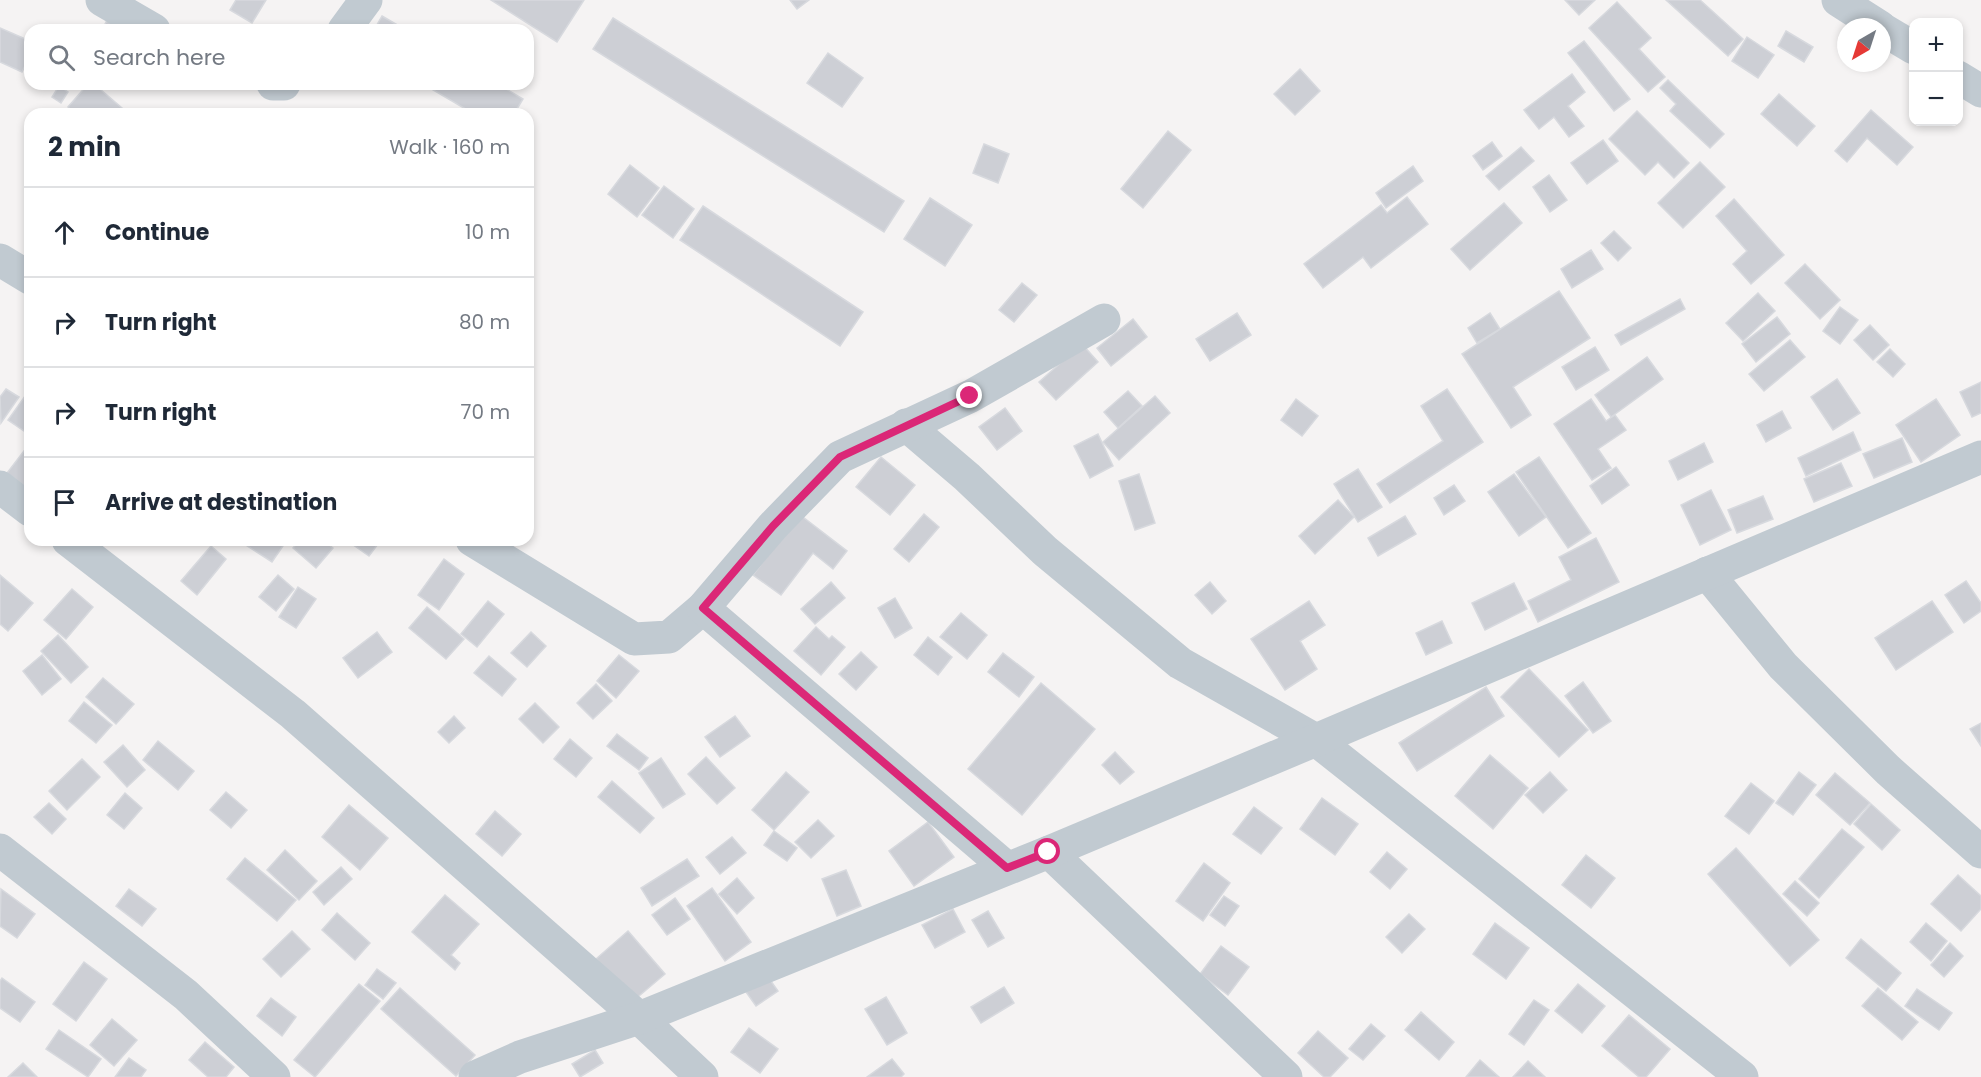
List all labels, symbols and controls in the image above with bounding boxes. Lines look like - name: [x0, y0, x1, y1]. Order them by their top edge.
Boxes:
- north arrow: [1837, 18, 1891, 72]
- map controls: [1909, 18, 1963, 126]
- button: +: [1909, 18, 1963, 72]
- search box: [24, 24, 534, 90]
- icon: search: [45, 41, 78, 74]
- text: Search here: [93, 42, 226, 73]
- button: −: [1909, 72, 1963, 126]
- text: 2 min: [48, 129, 121, 165]
- text: Walk · 160 m: [389, 133, 510, 161]
- icon: ahead: [48, 216, 81, 249]
- text: Continue: [105, 217, 209, 248]
- text: 10 m: [465, 218, 510, 246]
- icon: right: [48, 306, 81, 339]
- text: Turn right: [105, 307, 216, 338]
- text: 80 m: [459, 308, 510, 336]
- route end: [956, 382, 982, 408]
- icon: right: [48, 396, 81, 429]
- text: Turn right: [105, 397, 216, 428]
- text: 70 m: [461, 398, 510, 426]
- icon: arrive: [48, 486, 81, 519]
- text: Arrive at destination: [105, 487, 337, 518]
- route start: [1034, 838, 1060, 864]

